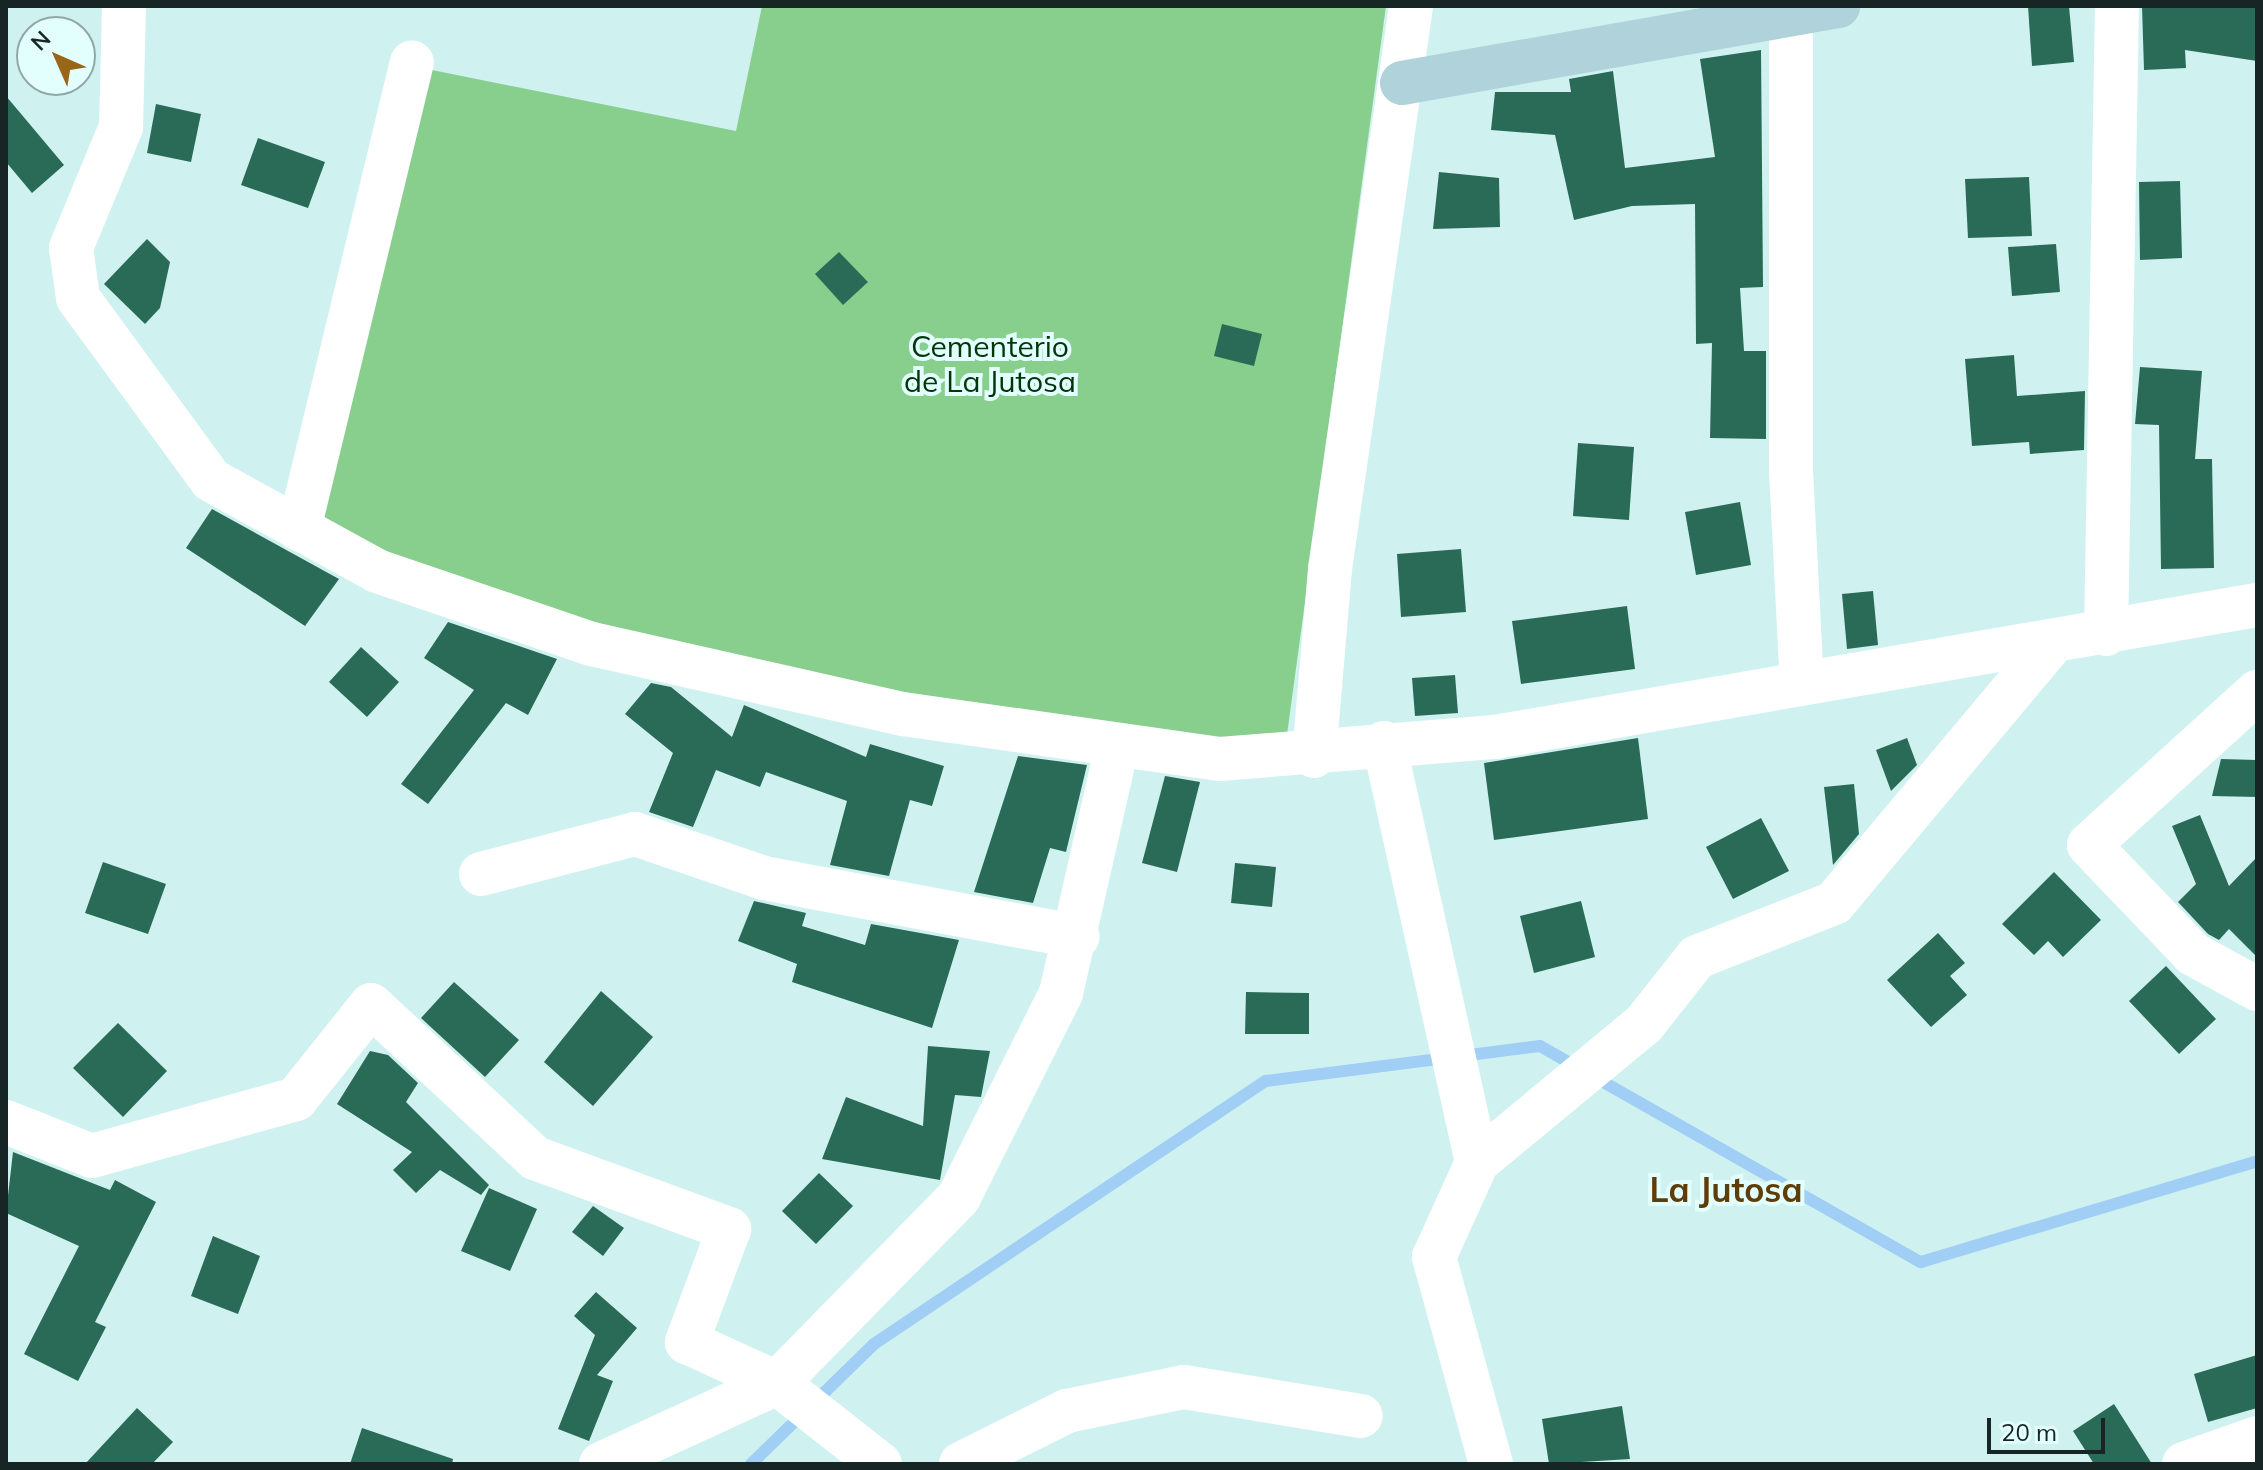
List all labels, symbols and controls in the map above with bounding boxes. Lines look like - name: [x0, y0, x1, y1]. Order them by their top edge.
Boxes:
- north arrow: [16, 16, 96, 96]
- text: N: [25, 25, 56, 56]
- park label: Cementerio de La Jutosa: [904, 328, 1076, 398]
- district label: La Jutosa: [1650, 1170, 1802, 1210]
- scale bar: [1991, 1402, 2109, 1452]
- text: 20 m: [2001, 1417, 2057, 1447]

